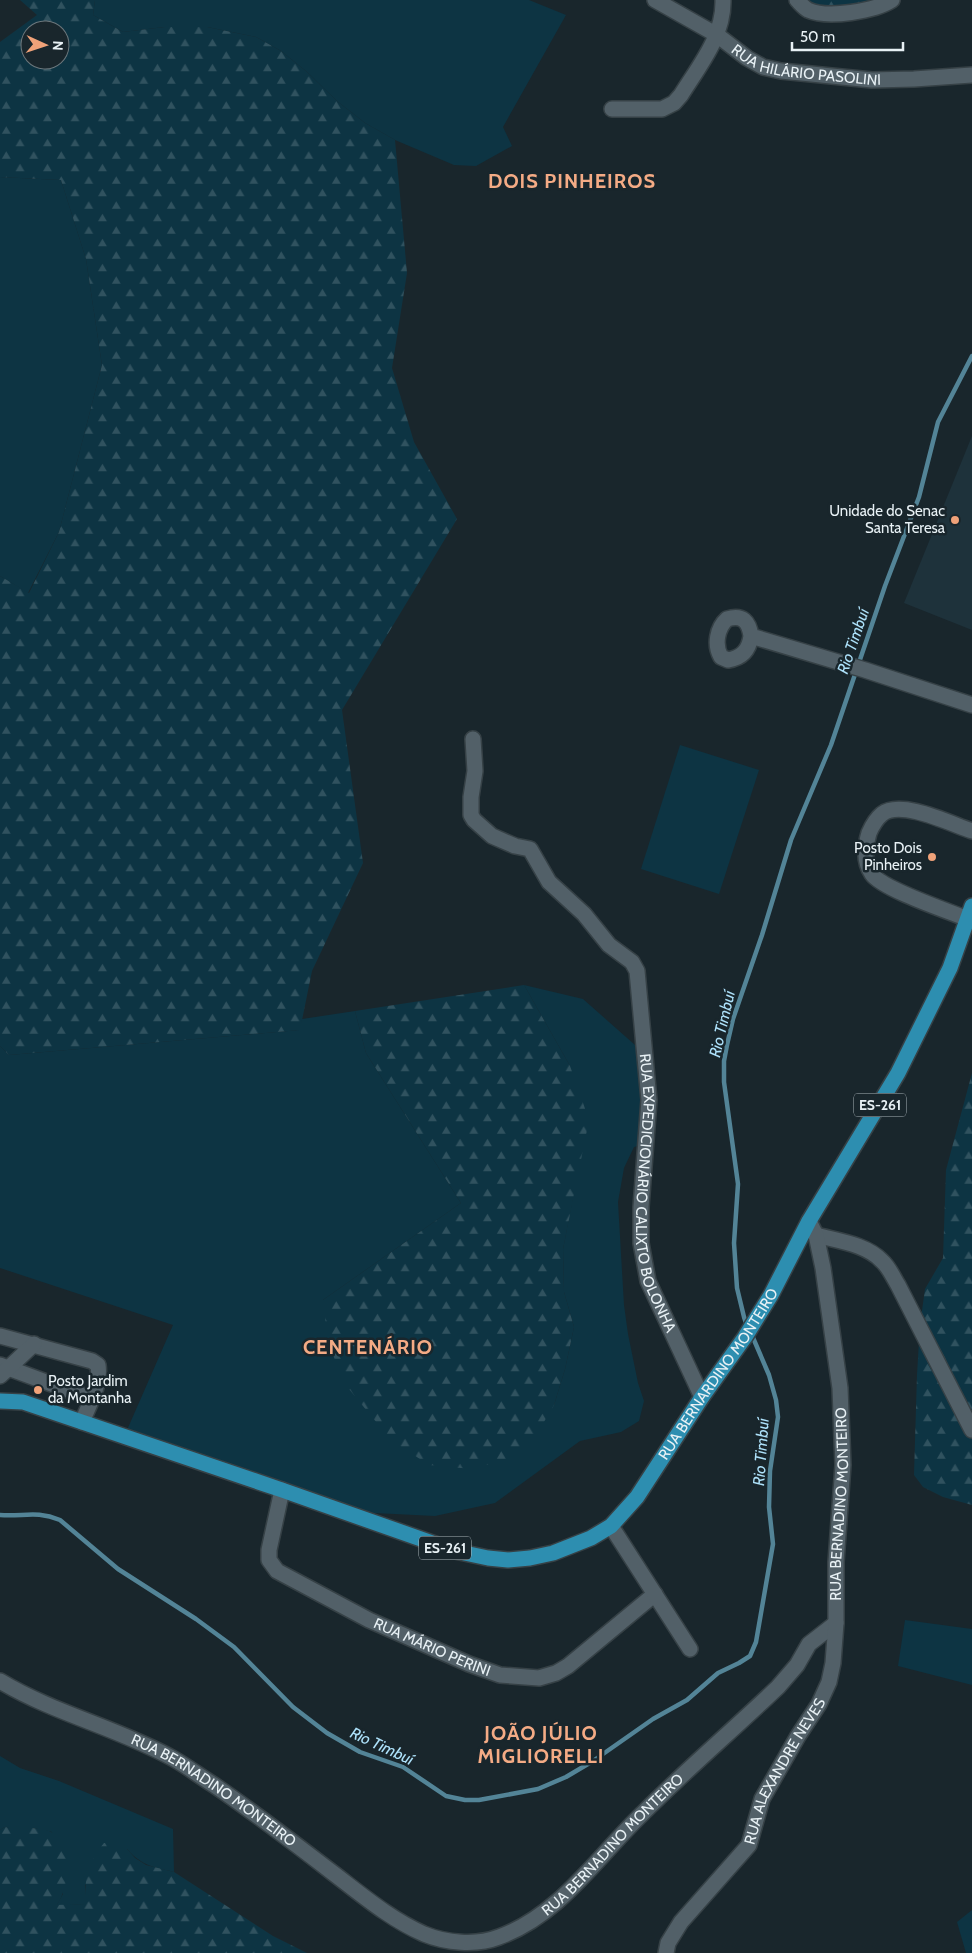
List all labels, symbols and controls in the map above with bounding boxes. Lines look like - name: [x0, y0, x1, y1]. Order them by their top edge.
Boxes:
- north arrow: [20, 20, 70, 70]
- scale bar: [792, 20, 903, 52]
- text: 50 m: [800, 28, 835, 46]
- text: N: [49, 40, 67, 51]
- street label: RUA HILÁRIO PASOLINI: [728, 40, 881, 89]
- district label: DOIS PINHEIROS: [488, 169, 656, 193]
- place label: Unidade do Senac Santa Teresa: [829, 502, 946, 537]
- marker: Unidade do Senac Santa Teresa: [949, 514, 961, 526]
- water label: Rio Timbuí: [833, 604, 874, 676]
- place label: Posto Dois Pinheiros: [854, 839, 922, 874]
- marker: Posto Dois Pinheiros: [926, 851, 938, 863]
- water label: Rio Timbuí: [705, 987, 739, 1059]
- street label: RUA EXPEDICIONÁRIO CALIXTO BOLONHA: [632, 1053, 680, 1336]
- road number: ES-261: [854, 1094, 906, 1116]
- street label: RUA BERNARDINO MONTEIRO: [655, 1285, 782, 1463]
- district label: CENTENÁRIO: [303, 1335, 433, 1359]
- place label: Posto Jardim da Montanha: [48, 1372, 132, 1407]
- marker: Posto Jardim da Montanha: [32, 1384, 44, 1396]
- street label: RUA BERNADINO MONTEIRO: [827, 1407, 852, 1601]
- water label: Rio Timbuí: [749, 1416, 773, 1487]
- road number: ES-261: [419, 1536, 471, 1560]
- street label: RUA MÁRIO PERINI: [371, 1614, 493, 1680]
- street label: RUA ALEXANDRE NEVES: [741, 1695, 829, 1847]
- district label: JOÃO JÚLIO MIGLIORELLI: [478, 1721, 604, 1768]
- water label: Rio Timbuí: [347, 1723, 418, 1770]
- street label: RUA BERNADINO MONTEIRO: [128, 1731, 300, 1851]
- street label: RUA BERNADINO MONTEIRO: [538, 1770, 687, 1920]

